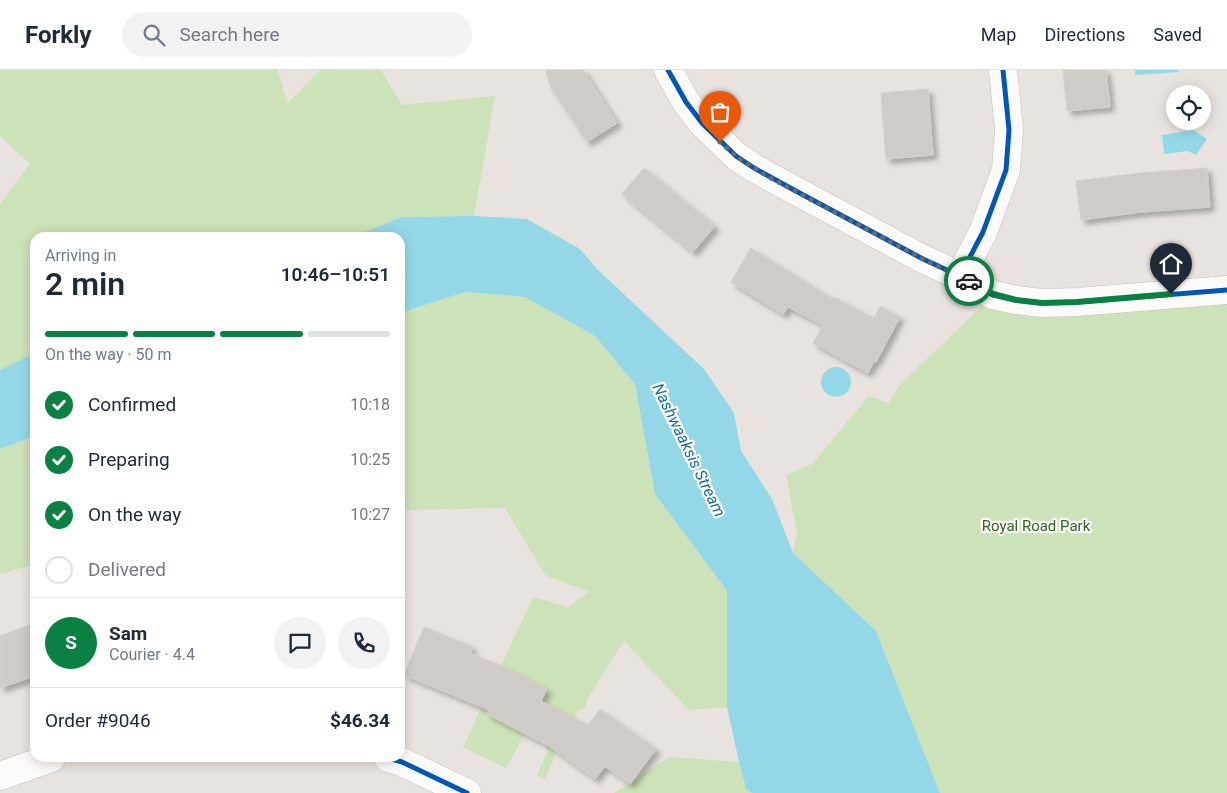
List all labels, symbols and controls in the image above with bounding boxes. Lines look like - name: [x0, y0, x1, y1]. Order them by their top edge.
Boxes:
- search box: [122, 12, 472, 57]
- text: Forkly: [25, 21, 92, 49]
- icon: search: [140, 21, 168, 49]
- text: Search here: [180, 23, 279, 46]
- text: Map: [981, 24, 1016, 45]
- text: Directions: [1044, 24, 1125, 45]
- text: Saved: [1153, 24, 1202, 45]
- map controls: [1166, 85, 1211, 130]
- button: locate: [1166, 85, 1211, 130]
- pin: [699, 91, 741, 142]
- icon: bag: [706, 98, 734, 126]
- pin: [1150, 243, 1192, 294]
- text: Arriving in: [45, 246, 116, 265]
- icon: home: [1157, 250, 1185, 278]
- courier: [944, 256, 994, 306]
- text: 10:46–10:51: [281, 263, 390, 286]
- text: 2 min: [45, 265, 125, 303]
- icon: car: [955, 267, 983, 295]
- text: On the way · 50 m: [45, 345, 172, 364]
- water label: Nashwaaksis Stream: [648, 380, 730, 520]
- icon: check: [45, 391, 73, 419]
- text: Confirmed: [88, 393, 176, 416]
- text: 10:18: [350, 395, 390, 414]
- icon: check: [45, 446, 73, 474]
- text: Preparing: [88, 448, 170, 471]
- text: 10:25: [350, 450, 390, 469]
- icon: check: [45, 501, 73, 529]
- text: On the way: [88, 503, 181, 526]
- text: 10:27: [350, 505, 390, 524]
- park label: Royal Road Park: [982, 517, 1091, 535]
- text: Delivered: [88, 558, 166, 581]
- button: chat: [274, 617, 326, 669]
- button: phone: [338, 617, 390, 669]
- text: Sam: [109, 622, 147, 645]
- text: S: [65, 631, 77, 654]
- text: Courier · 4.4: [109, 645, 195, 664]
- text: Order #9046: [45, 709, 151, 732]
- text: $46.34: [330, 709, 390, 732]

